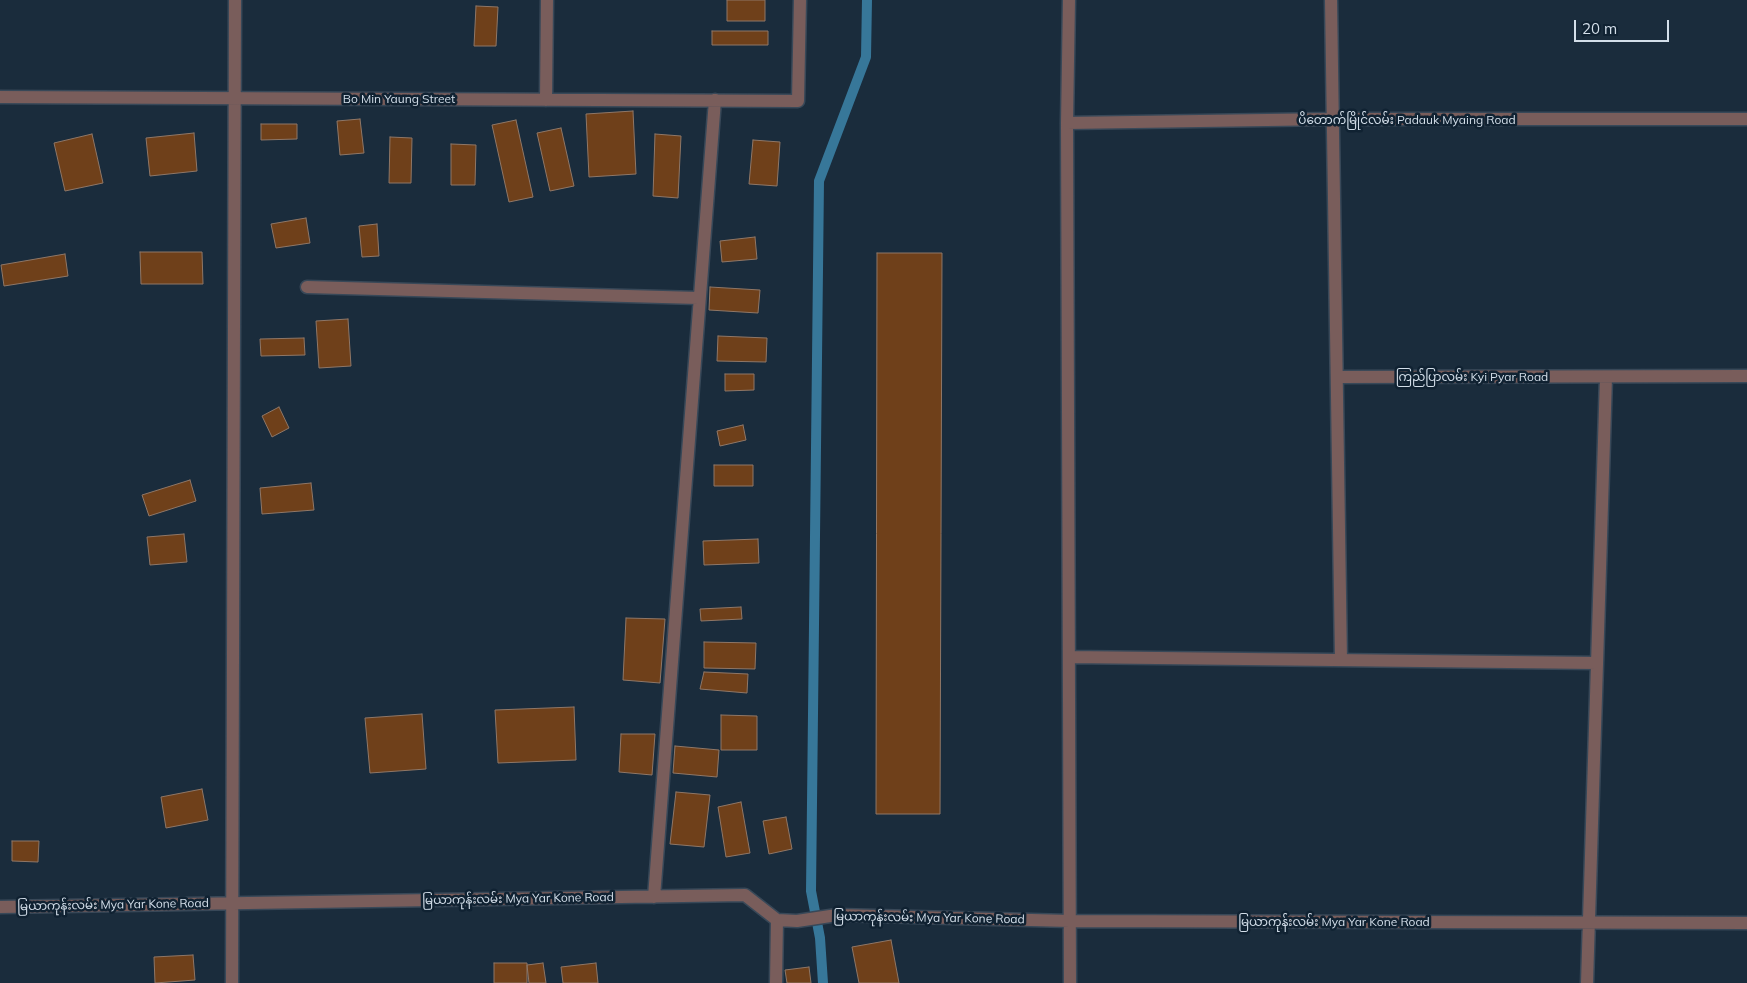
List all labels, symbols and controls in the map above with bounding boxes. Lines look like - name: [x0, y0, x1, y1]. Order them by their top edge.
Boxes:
- scale bar: [1577, 10, 1672, 42]
- text: 20 m: [1582, 19, 1617, 38]
- street label: Bo Min Yaung Street: [343, 92, 455, 106]
- street label: ပိတောက်မြိုင်လမ်း Padauk Myaing Road: [1298, 113, 1516, 127]
- street label: ကြည်ပြာလမ်း Kyi Pyar Road: [1396, 370, 1548, 384]
- street label: မြယာကုန်းလမ်း Mya Yar Kone Road: [422, 890, 614, 908]
- street label: မြယာကုန်းလမ်း Mya Yar Kone Road: [17, 896, 209, 914]
- street label: မြယာကုန်းလမ်း Mya Yar Kone Road: [833, 909, 1025, 927]
- street label: မြယာကုန်းလမ်း Mya Yar Kone Road: [1238, 915, 1430, 929]

